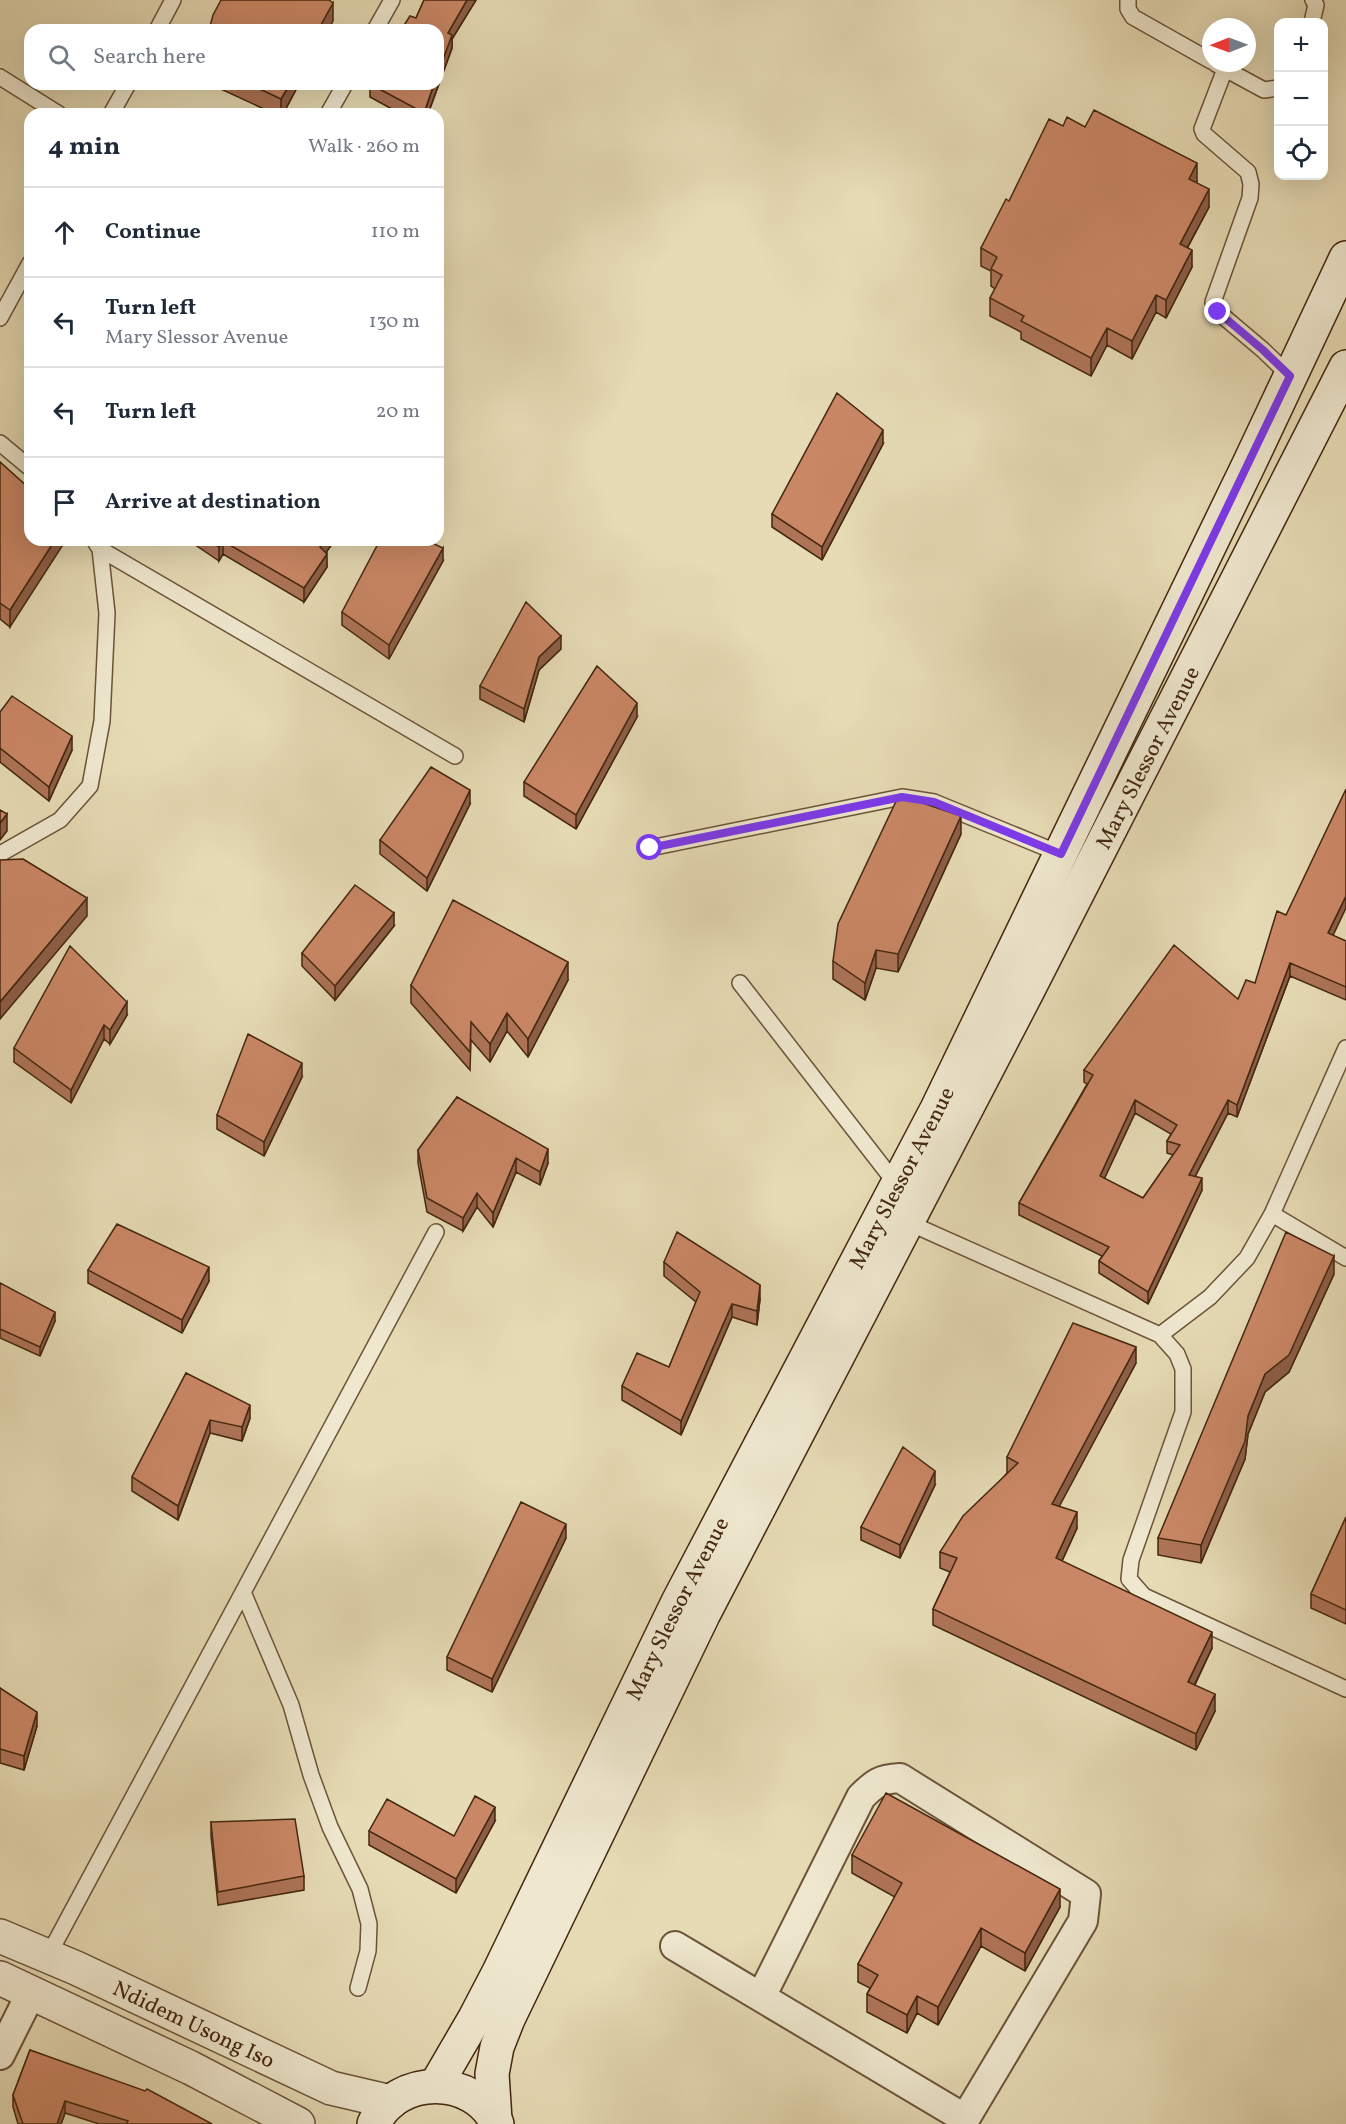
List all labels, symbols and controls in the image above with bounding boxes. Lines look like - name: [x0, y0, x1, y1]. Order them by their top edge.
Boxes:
- north arrow: [1202, 18, 1256, 72]
- map controls: [1274, 18, 1328, 180]
- button: +: [1274, 18, 1328, 72]
- search box: [24, 24, 444, 90]
- icon: search: [45, 41, 78, 74]
- text: Search here: [93, 42, 206, 73]
- button: −: [1274, 72, 1328, 126]
- button: locate: [1274, 126, 1328, 180]
- text: 4 min: [48, 129, 120, 165]
- text: Walk · 260 m: [308, 133, 420, 161]
- icon: ahead: [48, 216, 81, 249]
- text: Continue: [105, 217, 201, 248]
- text: 110 m: [371, 218, 420, 246]
- text: Turn left: [105, 293, 196, 324]
- route end: [1204, 298, 1230, 324]
- icon: left: [48, 306, 81, 339]
- text: 130 m: [369, 308, 420, 336]
- text: Mary Slessor Avenue: [105, 324, 288, 352]
- icon: left: [48, 396, 81, 429]
- text: Turn left: [105, 397, 196, 428]
- text: 20 m: [376, 398, 420, 426]
- icon: arrive: [48, 486, 81, 519]
- text: Arrive at destination: [105, 487, 321, 518]
- street label: Mary Slessor Avenue: [1089, 662, 1209, 855]
- route start: [636, 834, 662, 860]
- street label: Mary Slessor Avenue: [843, 1082, 963, 1275]
- street label: Mary Slessor Avenue: [620, 1512, 738, 1706]
- street label: Ndidem Usong Iso: [107, 1974, 279, 2077]

